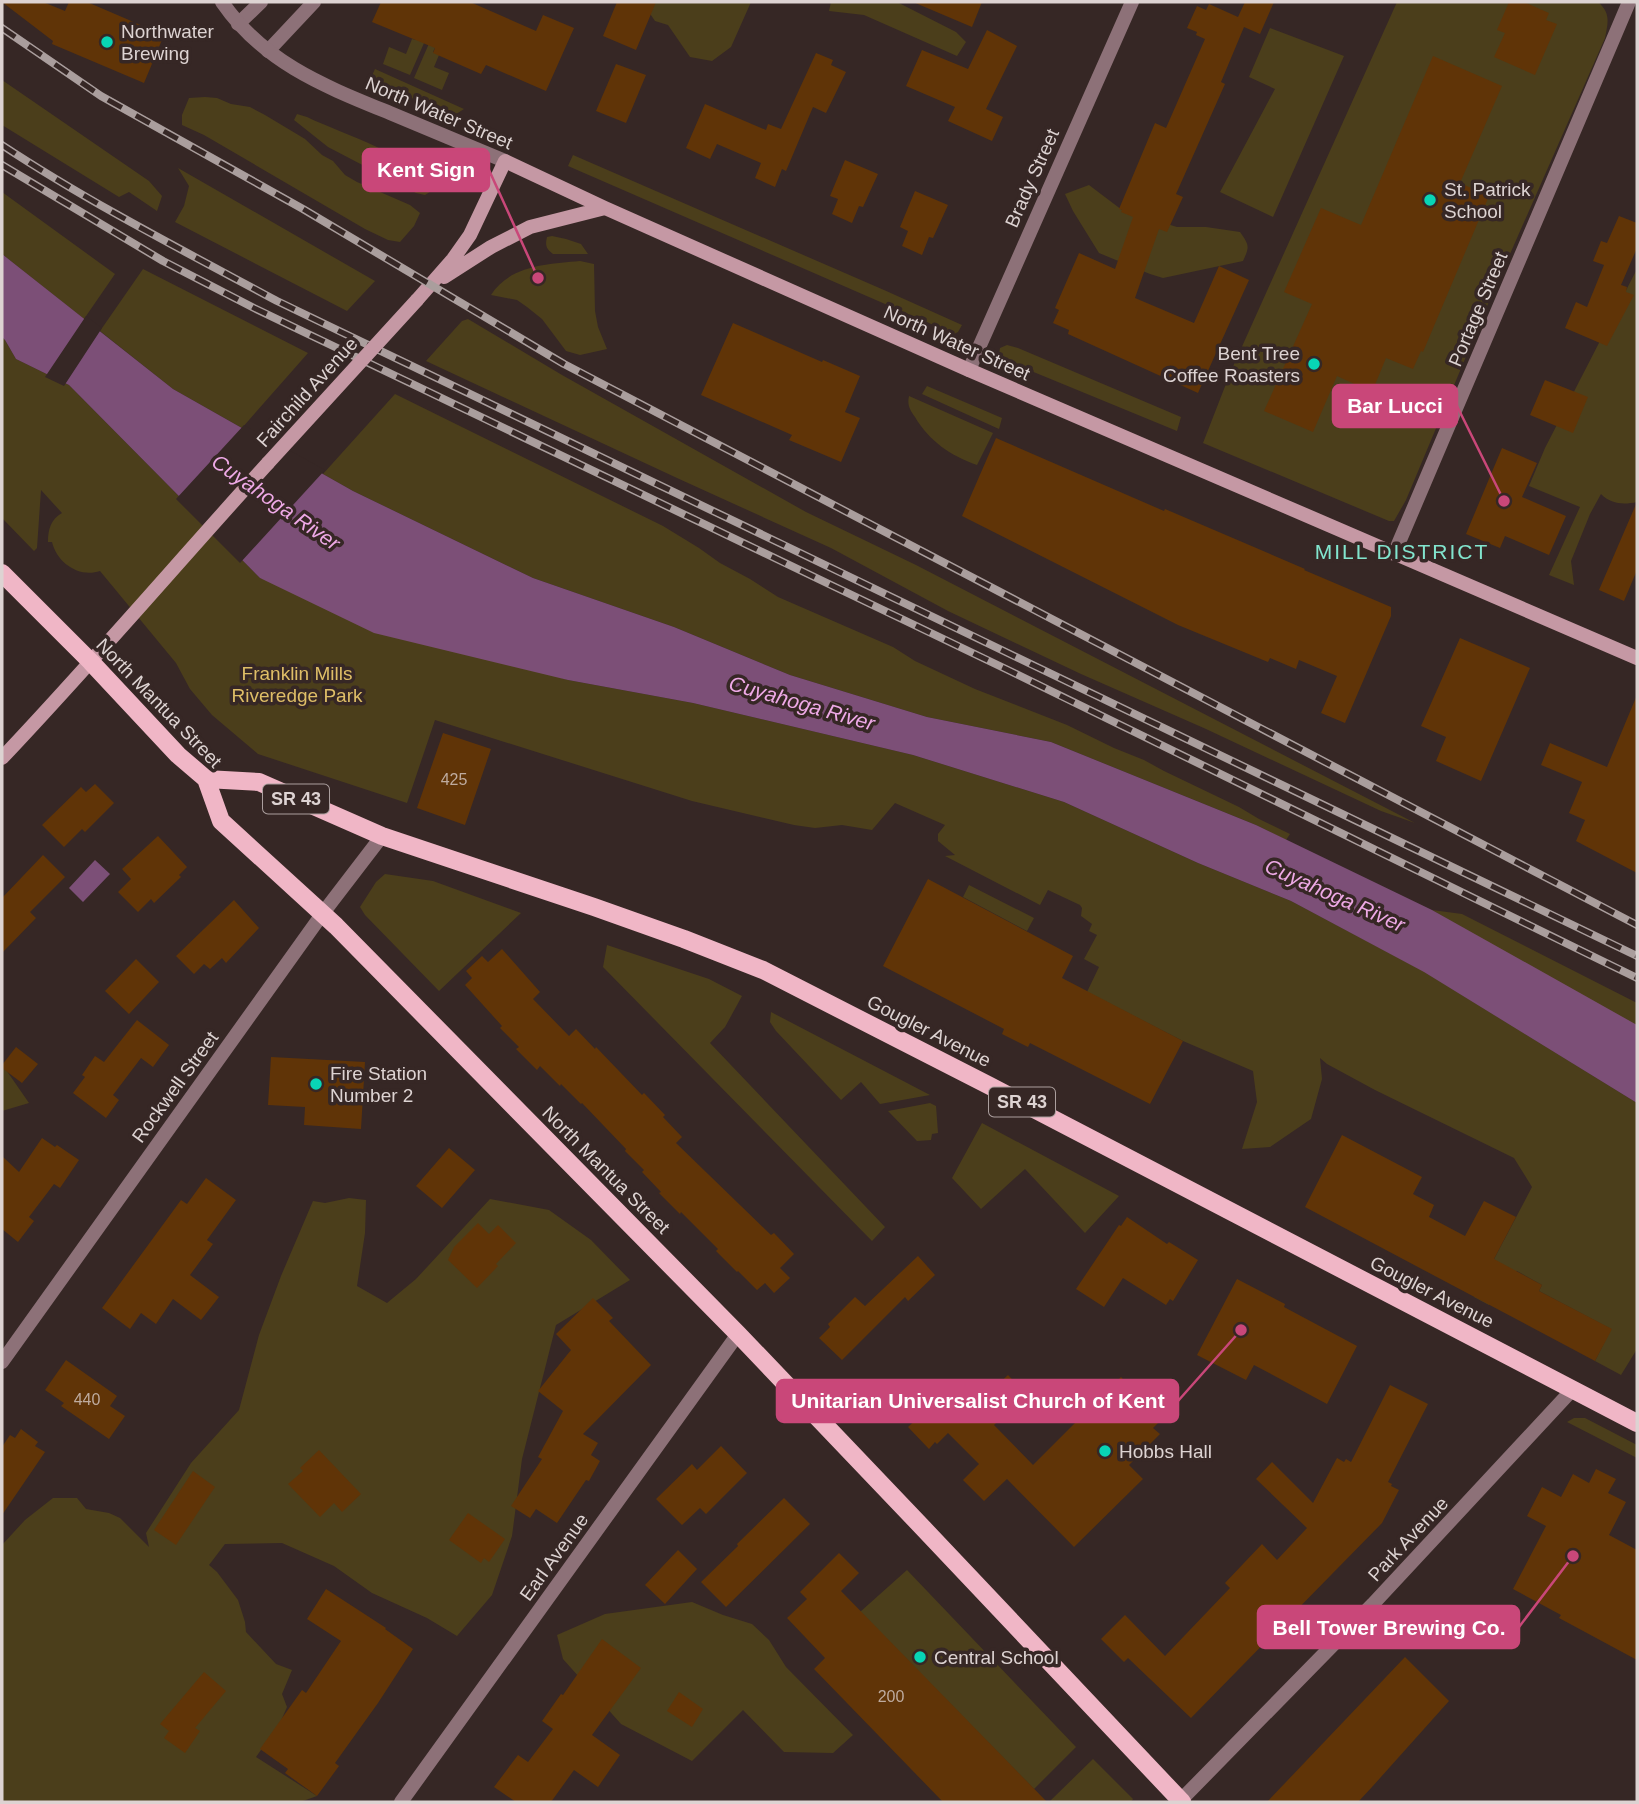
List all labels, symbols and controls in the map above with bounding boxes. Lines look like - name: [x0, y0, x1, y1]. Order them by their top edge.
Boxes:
- place label: Northwater Brewing: [121, 21, 215, 64]
- marker: Northwater Brewing: [99, 34, 115, 50]
- street label: North Water Street: [362, 73, 516, 154]
- street label: Brady Street: [1001, 125, 1063, 231]
- callout: Kent Sign: [363, 149, 489, 191]
- text: Kent Sign: [377, 158, 475, 181]
- place label: St. Patrick School: [1444, 179, 1531, 222]
- marker: St. Patrick School: [1422, 192, 1438, 208]
- street label: Portage Street: [1444, 248, 1512, 369]
- street label: North Water Street: [881, 301, 1034, 385]
- street label: Fairchild Avenue: [252, 333, 362, 451]
- place label: Bent Tree Coffee Roasters: [1163, 343, 1300, 386]
- marker: Bent Tree Coffee Roasters: [1306, 356, 1322, 372]
- callout: Bar Lucci: [1333, 385, 1457, 427]
- text: Bar Lucci: [1347, 394, 1443, 417]
- water label: Cuyahoga River: [208, 449, 345, 555]
- district label: MILL DISTRICT: [1315, 540, 1489, 563]
- street label: North Mantua Street: [92, 634, 226, 772]
- park label: Franklin Mills Riveredge Park: [232, 663, 363, 706]
- water label: Cuyahoga River: [726, 671, 879, 735]
- house number: 425: [441, 771, 467, 788]
- road number: SR 43: [263, 784, 329, 814]
- water label: Cuyahoga River: [1262, 854, 1409, 937]
- street label: Gougler Avenue: [864, 991, 994, 1071]
- street label: Rockwell Street: [128, 1027, 223, 1147]
- place label: Fire Station Number 2: [330, 1063, 427, 1106]
- marker: Fire Station Number 2: [308, 1076, 324, 1092]
- road number: SR 43: [989, 1087, 1055, 1116]
- street label: North Mantua Street: [538, 1102, 674, 1238]
- street label: Gougler Avenue: [1367, 1252, 1497, 1332]
- callout: Unitarian Universalist Church of Kent: [777, 1380, 1178, 1422]
- text: Unitarian Universalist Church of Kent: [791, 1389, 1165, 1412]
- house number: 440: [74, 1391, 100, 1408]
- place label: Hobbs Hall: [1119, 1441, 1212, 1462]
- marker: Hobbs Hall: [1097, 1443, 1113, 1459]
- street label: Park Avenue: [1364, 1493, 1452, 1585]
- street label: Earl Avenue: [515, 1510, 593, 1604]
- callout: Bell Tower Brewing Co.: [1258, 1606, 1519, 1648]
- text: Bell Tower Brewing Co.: [1273, 1616, 1505, 1639]
- place label: Central School: [934, 1647, 1059, 1668]
- marker: Central School: [912, 1649, 928, 1665]
- house number: 200: [878, 1688, 904, 1705]

